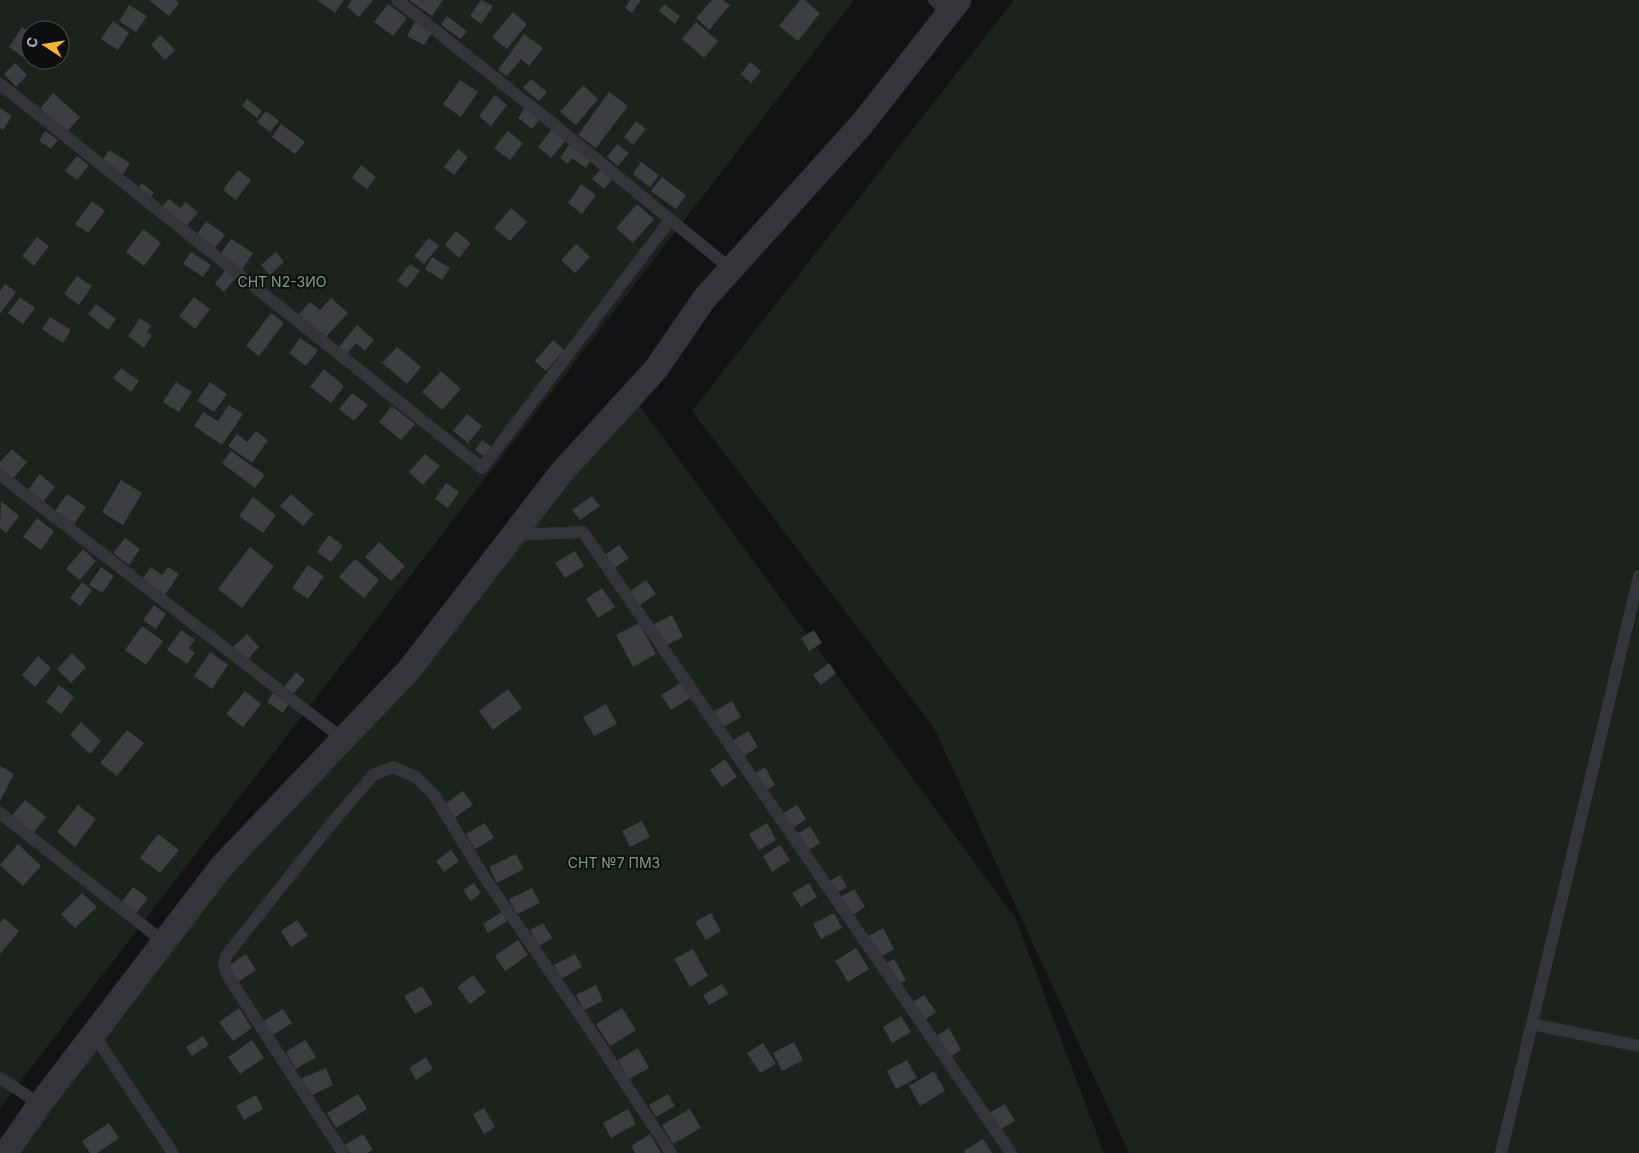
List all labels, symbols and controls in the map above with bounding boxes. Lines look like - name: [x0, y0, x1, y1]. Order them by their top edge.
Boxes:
- north arrow: [20, 20, 70, 70]
- text: С: [22, 35, 41, 49]
- park label: СНТ N2-ЗИО: [237, 273, 327, 290]
- park label: СНТ №7 ПМЗ: [568, 854, 660, 871]

